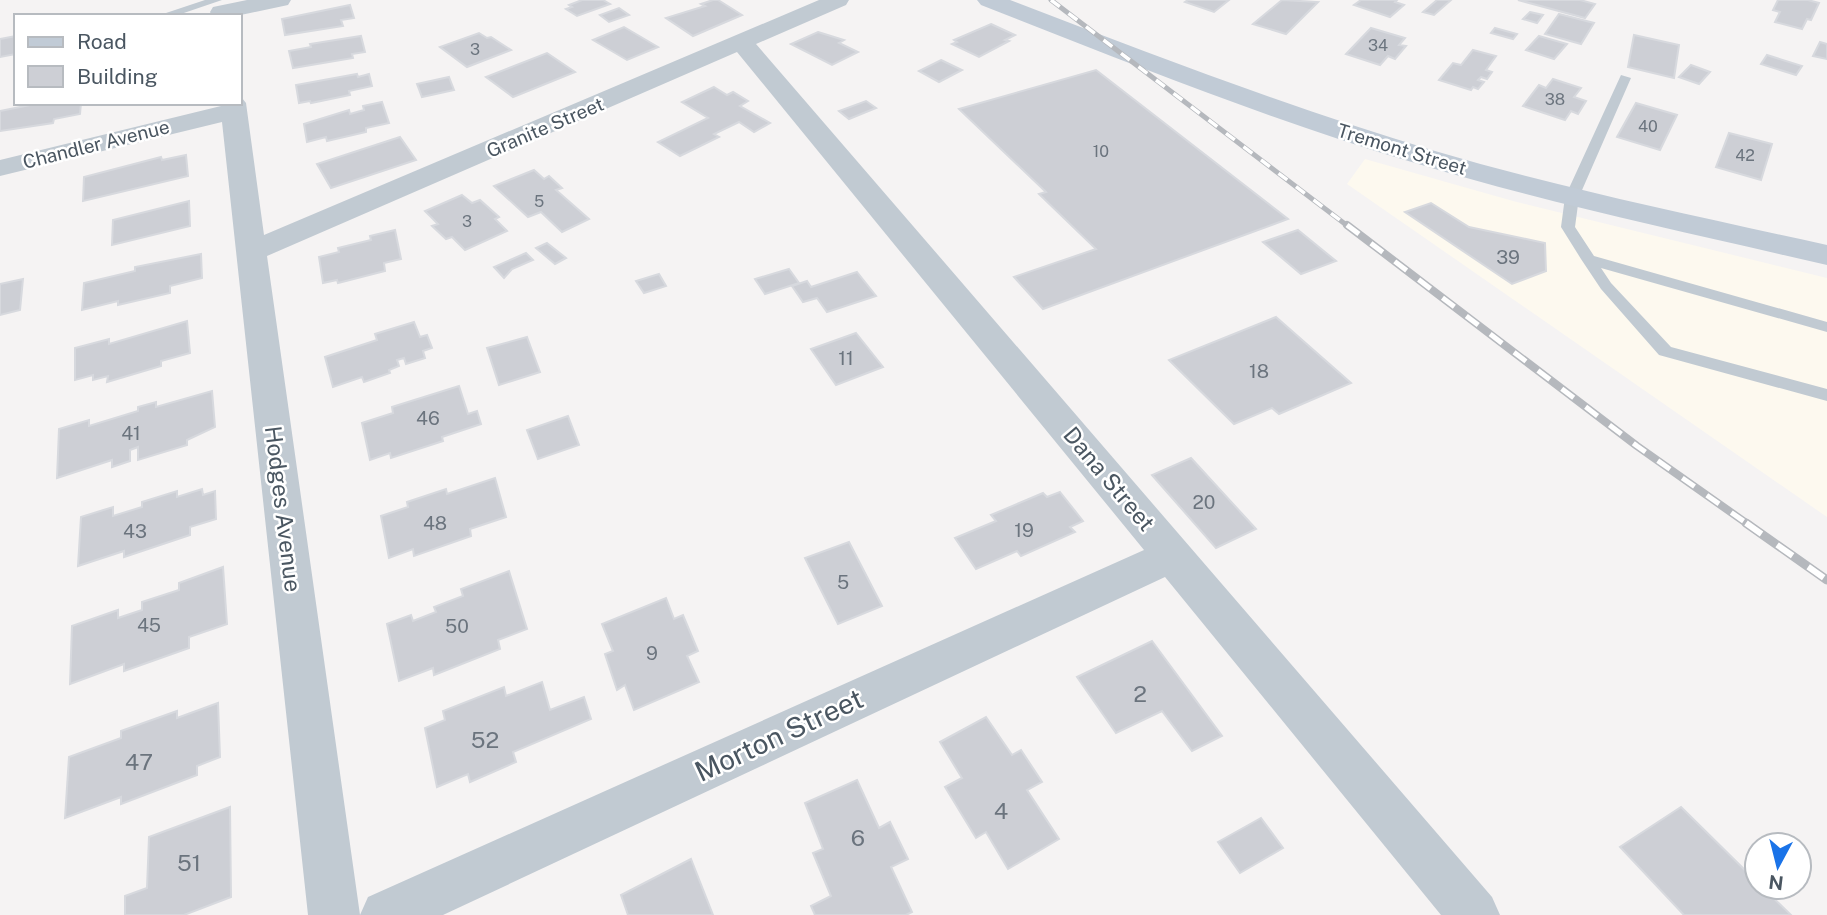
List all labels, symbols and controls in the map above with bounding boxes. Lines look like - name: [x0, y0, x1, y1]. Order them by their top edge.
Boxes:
- legend: [14, 14, 242, 105]
- text: Road: [77, 29, 127, 54]
- house number: 34: [1368, 36, 1388, 55]
- house number: 3: [470, 40, 480, 59]
- text: Building: [77, 64, 158, 89]
- house number: 38: [1545, 90, 1565, 109]
- street label: Granite Street: [483, 92, 607, 162]
- street label: Chandler Avenue: [20, 115, 172, 173]
- house number: 40: [1638, 117, 1658, 136]
- street label: Tremont Street: [1335, 119, 1469, 179]
- house number: 10: [1093, 142, 1109, 161]
- house number: 42: [1735, 146, 1755, 165]
- house number: 5: [534, 192, 544, 211]
- house number: 3: [462, 212, 472, 231]
- house number: 39: [1496, 246, 1520, 268]
- house number: 11: [838, 347, 854, 369]
- house number: 18: [1249, 360, 1269, 382]
- house number: 46: [416, 407, 440, 429]
- street label: Dana Street: [1058, 421, 1161, 536]
- house number: 41: [121, 422, 141, 444]
- street label: Hodges Avenue: [260, 424, 307, 594]
- house number: 20: [1193, 491, 1215, 513]
- house number: 48: [423, 512, 447, 534]
- house number: 19: [1014, 519, 1034, 541]
- house number: 43: [123, 520, 147, 542]
- house number: 5: [837, 571, 849, 593]
- house number: 45: [137, 614, 161, 636]
- house number: 50: [445, 615, 469, 637]
- house number: 9: [646, 642, 658, 664]
- house number: 2: [1133, 680, 1147, 707]
- street label: Morton Street: [689, 681, 868, 788]
- house number: 52: [471, 726, 499, 753]
- house number: 47: [125, 748, 153, 775]
- house number: 4: [994, 797, 1008, 824]
- house number: 6: [851, 824, 865, 851]
- north arrow: [1743, 831, 1813, 901]
- house number: 51: [177, 849, 201, 876]
- text: N: [1767, 871, 1785, 895]

